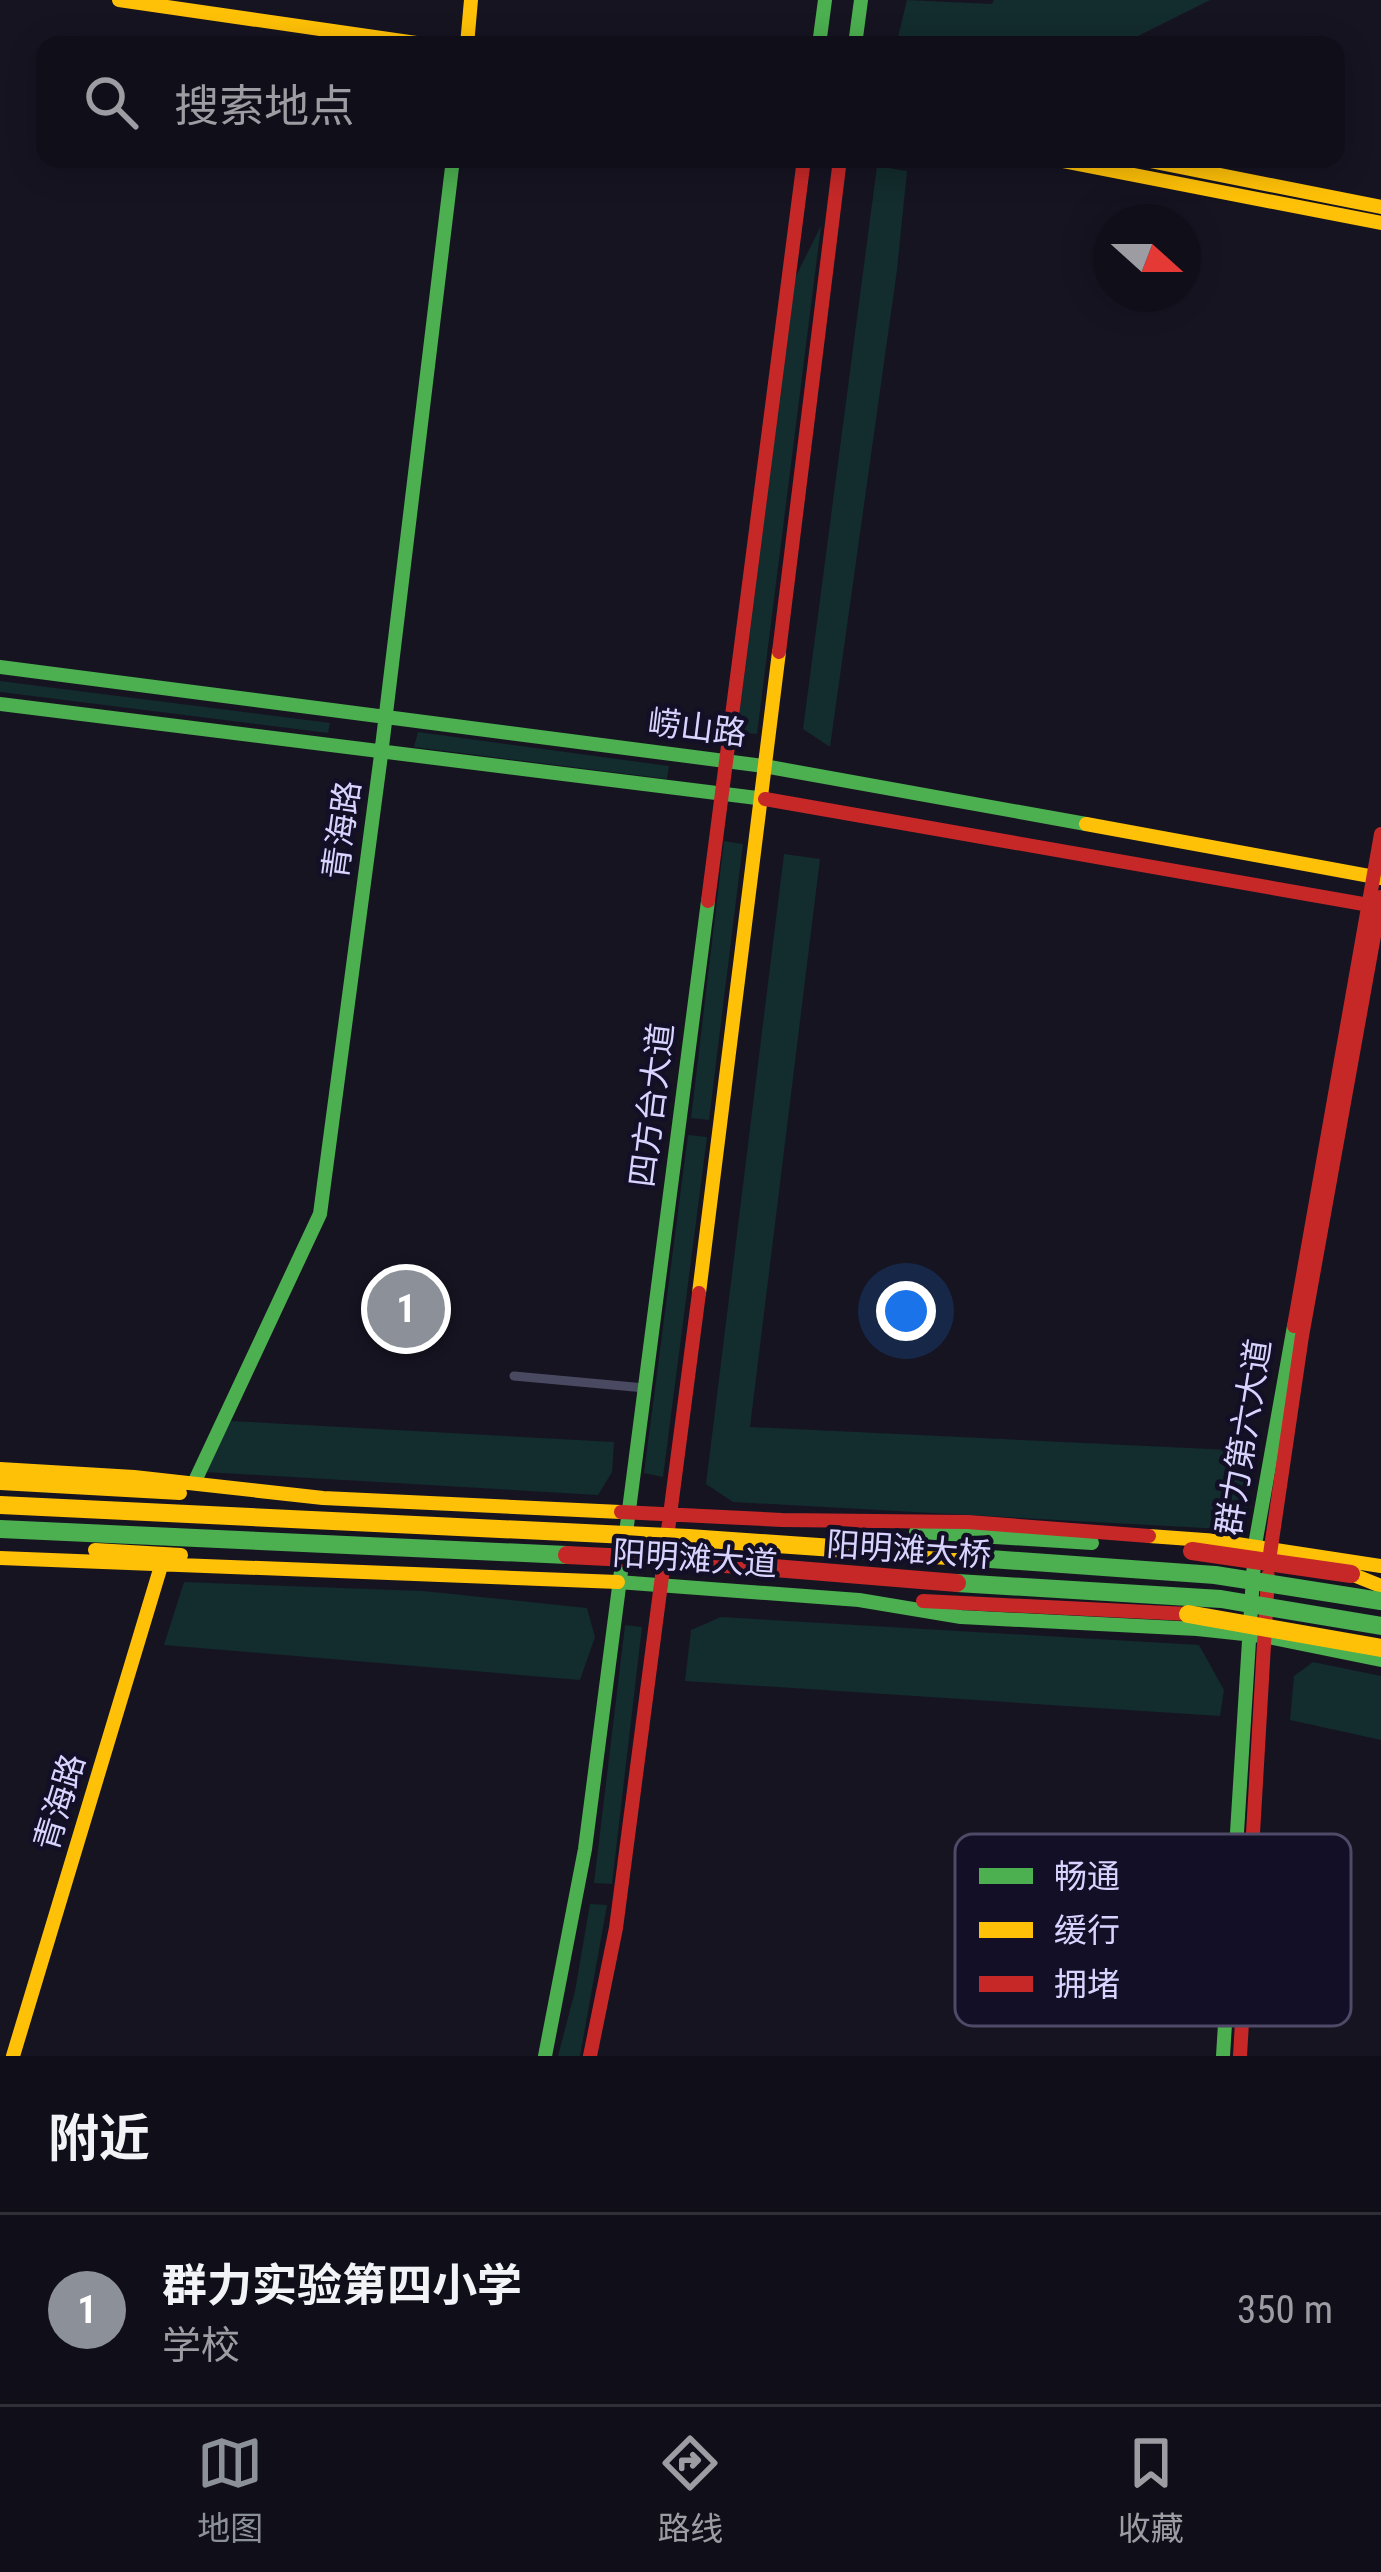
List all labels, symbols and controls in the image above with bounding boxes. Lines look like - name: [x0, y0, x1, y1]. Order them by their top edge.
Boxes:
- search box: [36, 36, 1345, 168]
- icon: search: [78, 69, 144, 135]
- text: 搜索地点: [174, 80, 354, 133]
- north arrow: [1093, 204, 1201, 312]
- street label: 崂山路: [645, 702, 748, 753]
- street label: 青海路: [315, 778, 368, 882]
- street label: 四方台大道: [622, 1021, 681, 1189]
- pin: 1: [367, 1264, 445, 1354]
- your location: [876, 1281, 936, 1341]
- street label: 群力第六大道: [1209, 1336, 1278, 1538]
- street label: 阳明滩大桥: [825, 1524, 993, 1575]
- street label: 阳明滩大道: [611, 1533, 779, 1584]
- street label: 青海路: [26, 1749, 93, 1855]
- legend: [955, 1834, 1351, 2026]
- text: 畅通: [1054, 1857, 1120, 1896]
- text: 缓行: [1054, 1911, 1120, 1950]
- text: 拥堵: [1054, 1965, 1120, 2004]
- text: 附近: [48, 2109, 150, 2168]
- text: 群力实验第四小学: [162, 2259, 522, 2312]
- text: 1: [77, 2287, 97, 2333]
- text: 350 m: [1237, 2287, 1333, 2333]
- text: 学校: [162, 2323, 240, 2369]
- tab: 地图: [197, 2430, 263, 2550]
- tab: 路线: [657, 2430, 723, 2550]
- tab: 收藏: [1118, 2430, 1184, 2550]

